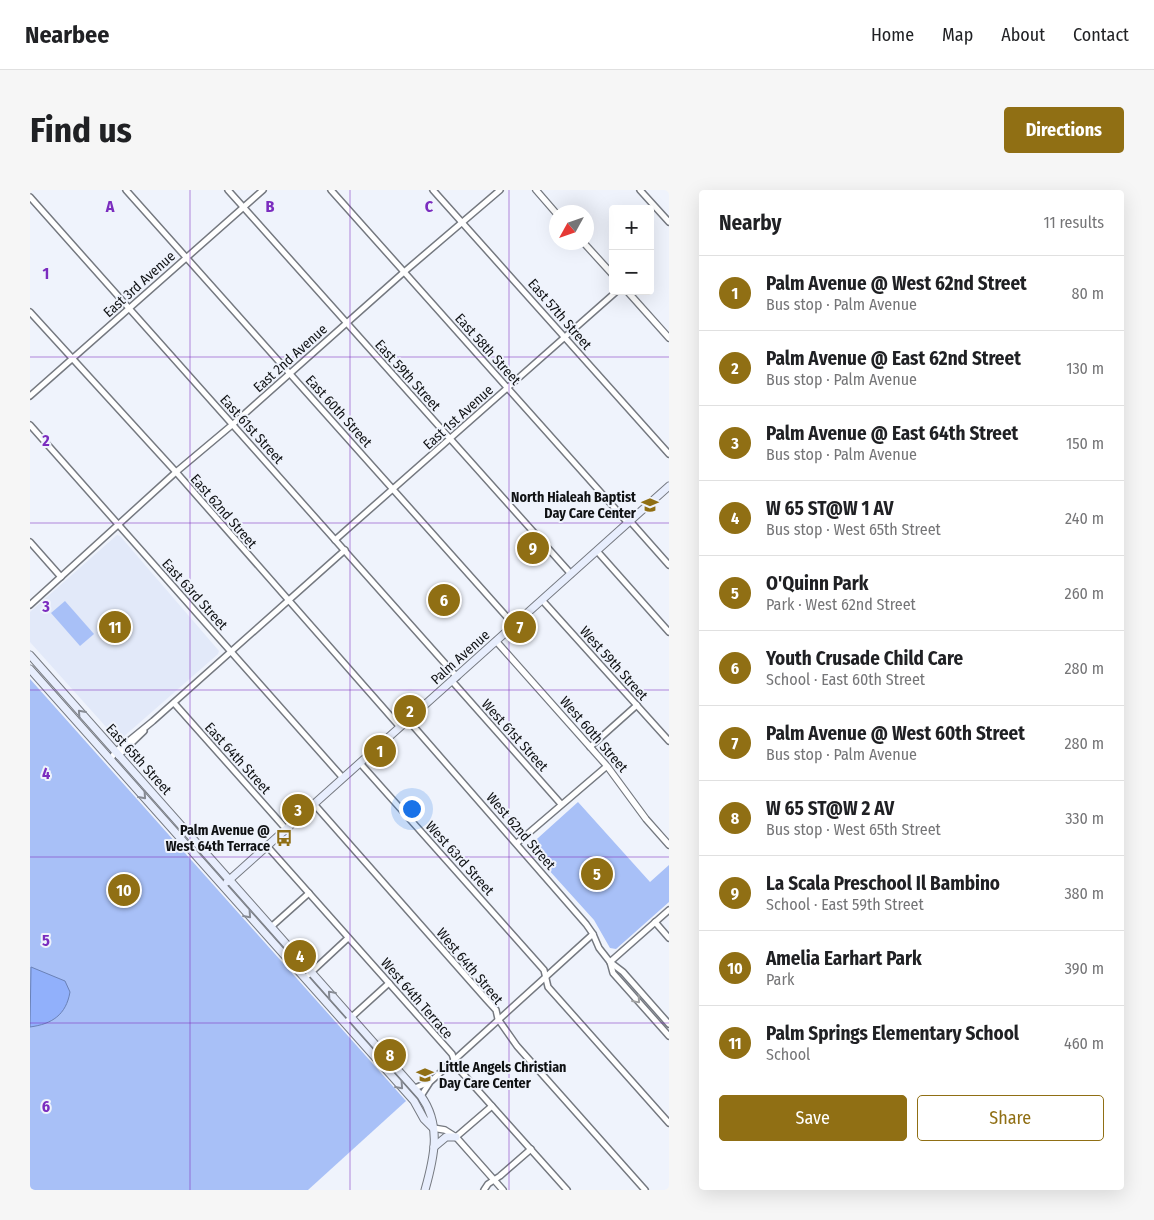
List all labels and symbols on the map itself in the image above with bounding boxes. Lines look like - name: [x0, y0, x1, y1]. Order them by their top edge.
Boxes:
- text: A: [105, 197, 115, 216]
- text: B: [266, 197, 275, 216]
- text: C: [425, 197, 434, 216]
- north arrow: [549, 205, 594, 250]
- street label: East 3rd Avenue: [100, 248, 179, 321]
- text: 1: [43, 264, 49, 283]
- street label: East 57th Street: [524, 275, 595, 354]
- street label: East 58th Street: [451, 310, 524, 389]
- street label: East 2nd Avenue: [250, 321, 331, 396]
- street label: East 59th Street: [371, 336, 444, 415]
- street label: East 60th Street: [302, 372, 376, 451]
- street label: East 1st Avenue: [420, 381, 497, 453]
- street label: East 61st Street: [216, 391, 287, 468]
- text: 2: [41, 431, 50, 450]
- street label: East 62nd Street: [187, 471, 261, 552]
- place label: North Hialeah Baptist Day Care Center: [511, 489, 637, 522]
- school or university icon: North Hialeah Baptist Day Care Center: [640, 495, 660, 515]
- pin: 9: [517, 529, 549, 567]
- street label: East 63rd Street: [158, 555, 231, 634]
- pin: 6: [428, 581, 460, 619]
- text: 3: [41, 597, 50, 616]
- pin: 11: [99, 608, 131, 646]
- pin: 7: [504, 608, 536, 646]
- street label: West 59th Street: [576, 623, 652, 704]
- street label: Palm Avenue: [427, 627, 493, 688]
- pin: 2: [394, 692, 426, 730]
- street label: West 60th Street: [556, 693, 631, 776]
- street label: West 61st Street: [478, 696, 552, 775]
- one-way arrow: [78, 709, 87, 718]
- street label: East 64th Street: [201, 719, 274, 798]
- street label: East 65th Street: [102, 720, 175, 799]
- pin: 1: [364, 732, 396, 770]
- text: 4: [42, 764, 50, 783]
- street label: West 62nd Street: [482, 789, 559, 874]
- one-way arrow: [137, 790, 146, 799]
- pin: 3: [282, 791, 314, 829]
- your location: [399, 796, 425, 822]
- street label: West 63rd Street: [422, 818, 498, 899]
- place label: Palm Avenue @ West 64th Terrace: [166, 822, 270, 855]
- bus stop icon: Palm Avenue @ West 64th Terrace: [274, 828, 294, 848]
- pin: 5: [581, 855, 613, 893]
- pin: 10: [108, 871, 140, 909]
- one-way arrow: [243, 909, 252, 918]
- street label: West 64th Street: [433, 925, 507, 1008]
- text: 5: [42, 931, 50, 950]
- pin: 4: [284, 937, 316, 975]
- street label: West 64th Terrace: [377, 954, 456, 1042]
- one-way arrow: [327, 991, 336, 1000]
- one-way arrow: [632, 995, 641, 1004]
- pin: 8: [374, 1036, 406, 1074]
- place label: Little Angels Christian Day Care Center: [439, 1059, 566, 1092]
- school or university icon: Little Angels Christian Day Care Center: [415, 1065, 435, 1085]
- one-way arrow: [395, 1080, 403, 1089]
- text: 6: [42, 1097, 50, 1116]

